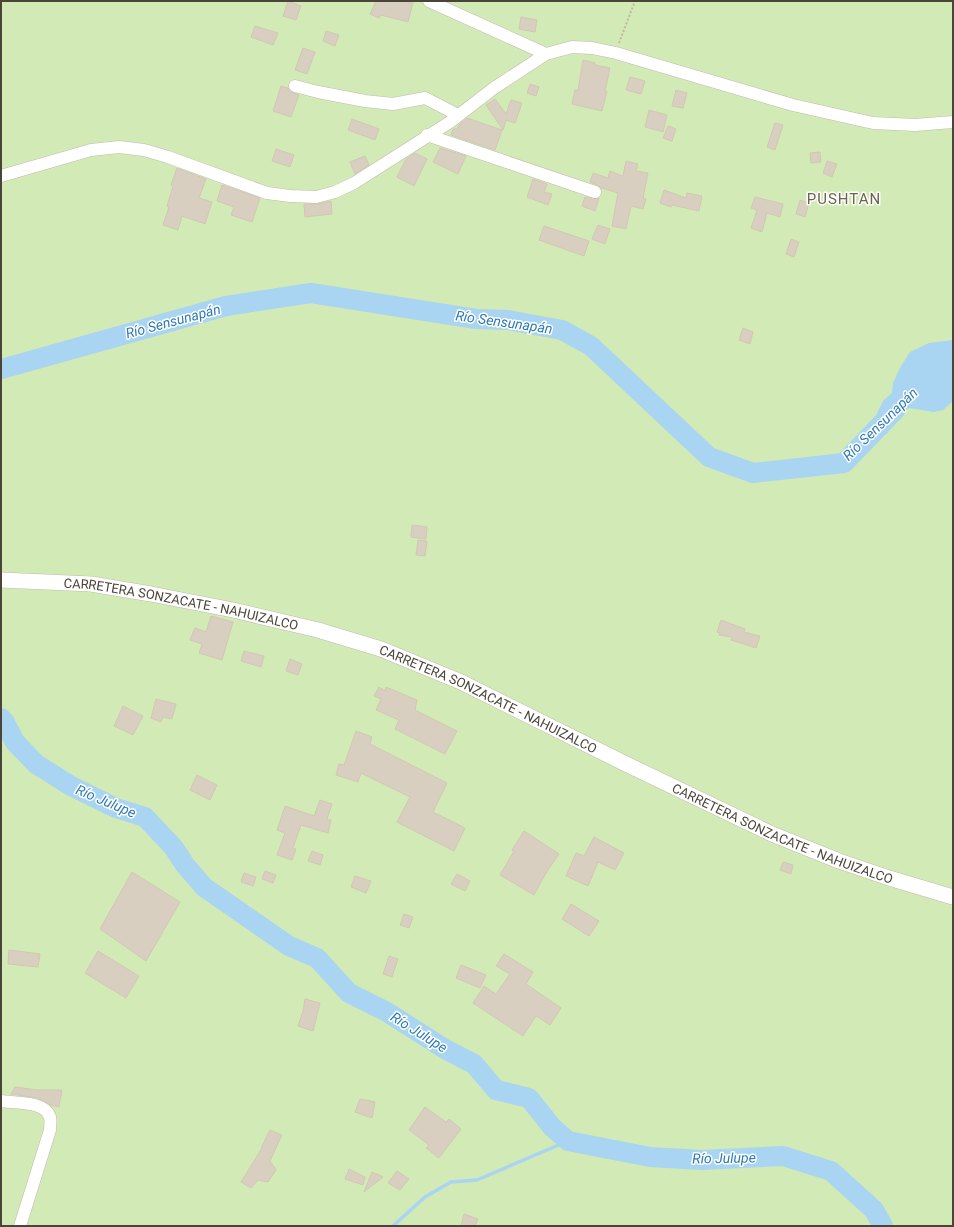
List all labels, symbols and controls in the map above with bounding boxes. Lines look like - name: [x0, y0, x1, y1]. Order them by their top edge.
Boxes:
- district label: PUSHTAN: [807, 190, 881, 208]
- water label: Río Sensunapán: [124, 301, 222, 341]
- water label: Río Sensunapán: [455, 307, 553, 337]
- water label: Río Sensunapán: [839, 384, 921, 464]
- street label: CARRETERA SONZACATE - NAHUIZALCO: [63, 576, 300, 633]
- street label: CARRETERA SONZACATE - NAHUIZALCO: [377, 642, 599, 756]
- street label: CARRETERA SONZACATE - NAHUIZALCO: [670, 780, 895, 887]
- water label: Río Julupe: [74, 781, 138, 821]
- water label: Río Julupe: [388, 1008, 450, 1056]
- water label: Río Julupe: [692, 1149, 756, 1167]

